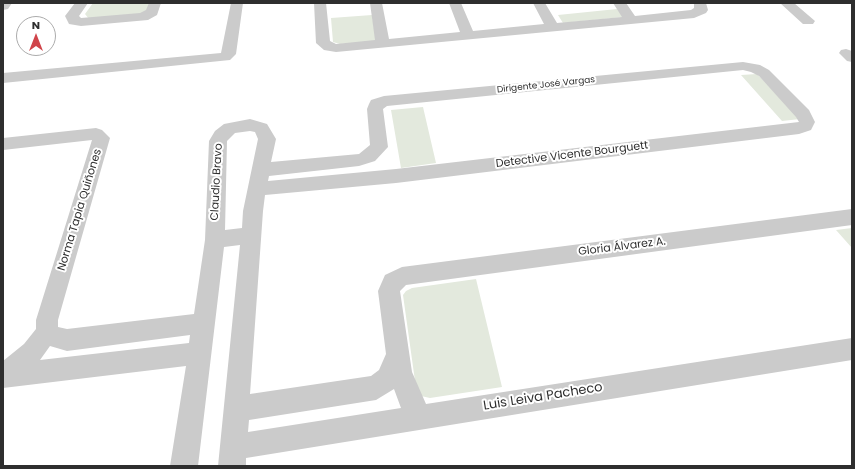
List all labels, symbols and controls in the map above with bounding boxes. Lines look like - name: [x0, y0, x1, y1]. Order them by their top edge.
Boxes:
- north arrow: [16, 16, 56, 56]
- text: N: [32, 17, 40, 33]
- street label: Dirigente José Vargas: [496, 74, 596, 96]
- street label: Detective Vicente Bourguett: [495, 139, 649, 171]
- street label: Claudio Bravo: [208, 143, 226, 221]
- street label: Norma Tapia Quiñones: [55, 148, 105, 272]
- street label: Gloria Álvarez A.: [578, 235, 666, 259]
- street label: Luis Leiva Pacheco: [482, 380, 604, 414]

